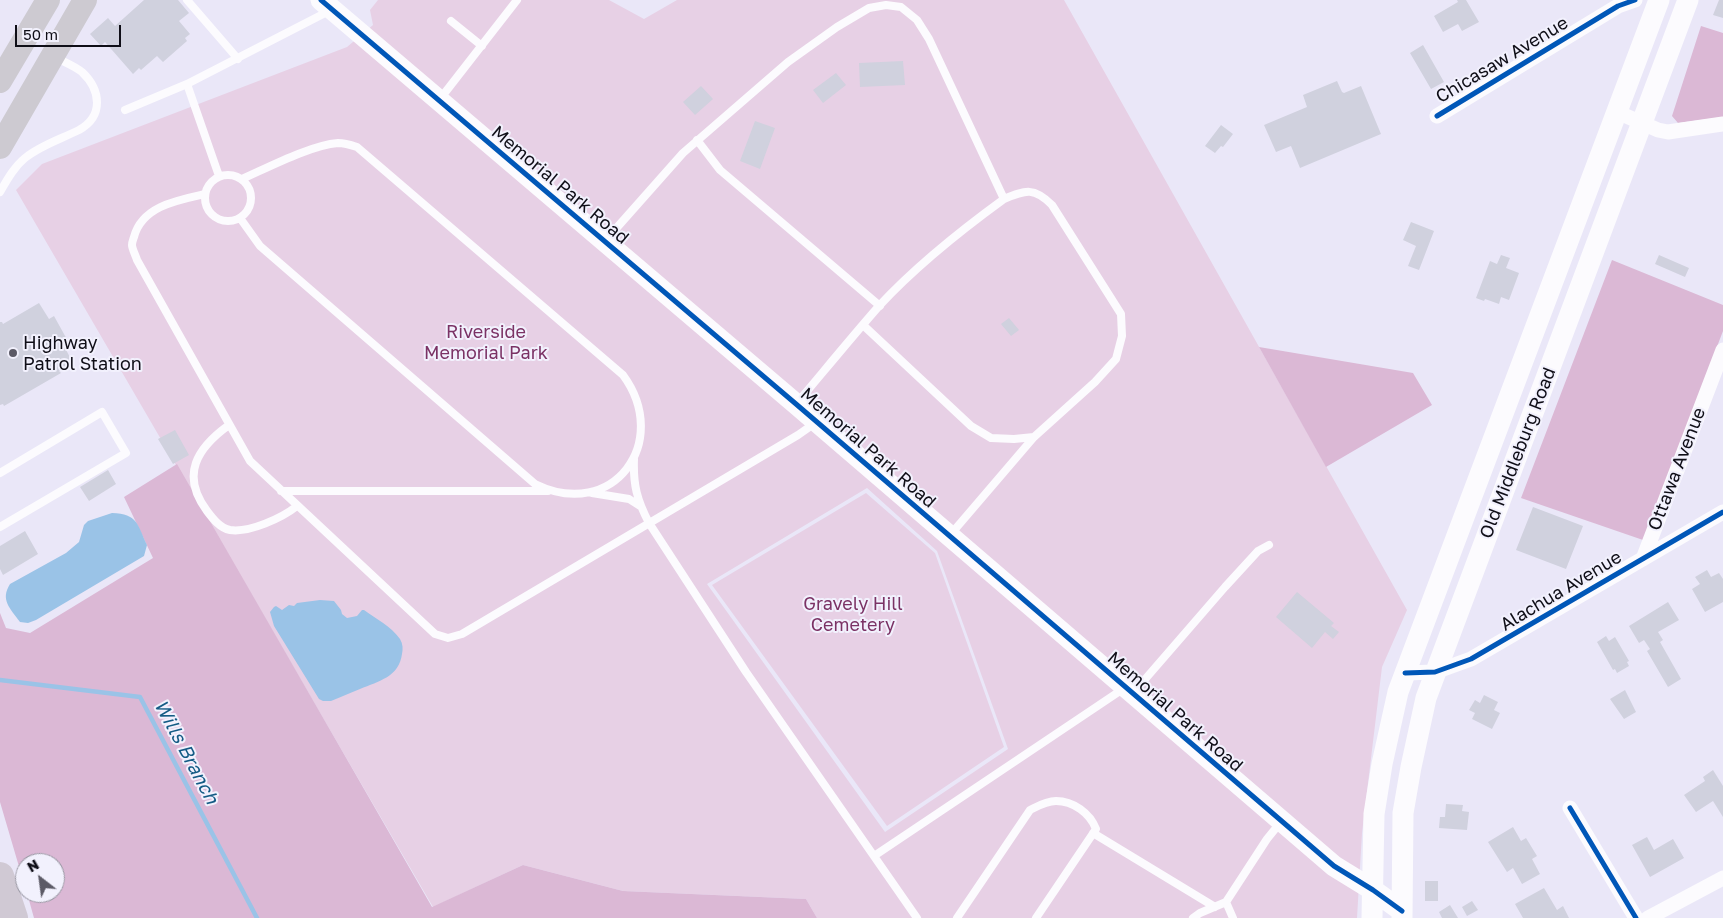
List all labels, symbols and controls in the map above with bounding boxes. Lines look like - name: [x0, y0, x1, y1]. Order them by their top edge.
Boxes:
- street label: Chicasaw Avenue: [1432, 12, 1572, 108]
- scale bar: [18, 15, 124, 47]
- text: 50 m: [23, 25, 58, 43]
- street label: Memorial Park Road: [487, 121, 633, 249]
- park label: Riverside Memorial Park: [424, 321, 548, 364]
- place label: Highway Patrol Station: [23, 332, 142, 374]
- marker: Highway Patrol Station: [7, 347, 19, 359]
- street label: Old Middleburg Road: [1475, 364, 1561, 542]
- street label: Memorial Park Road: [796, 383, 940, 513]
- street label: Ottawa Avenue: [1644, 404, 1710, 534]
- street label: Alachua Avenue: [1496, 546, 1626, 636]
- park label: Gravely Hill Cemetery: [803, 593, 903, 636]
- street label: Memorial Park Road: [1103, 647, 1247, 777]
- water label: Wills Branch: [149, 696, 223, 808]
- north arrow: [15, 853, 65, 903]
- text: N: [24, 855, 42, 875]

